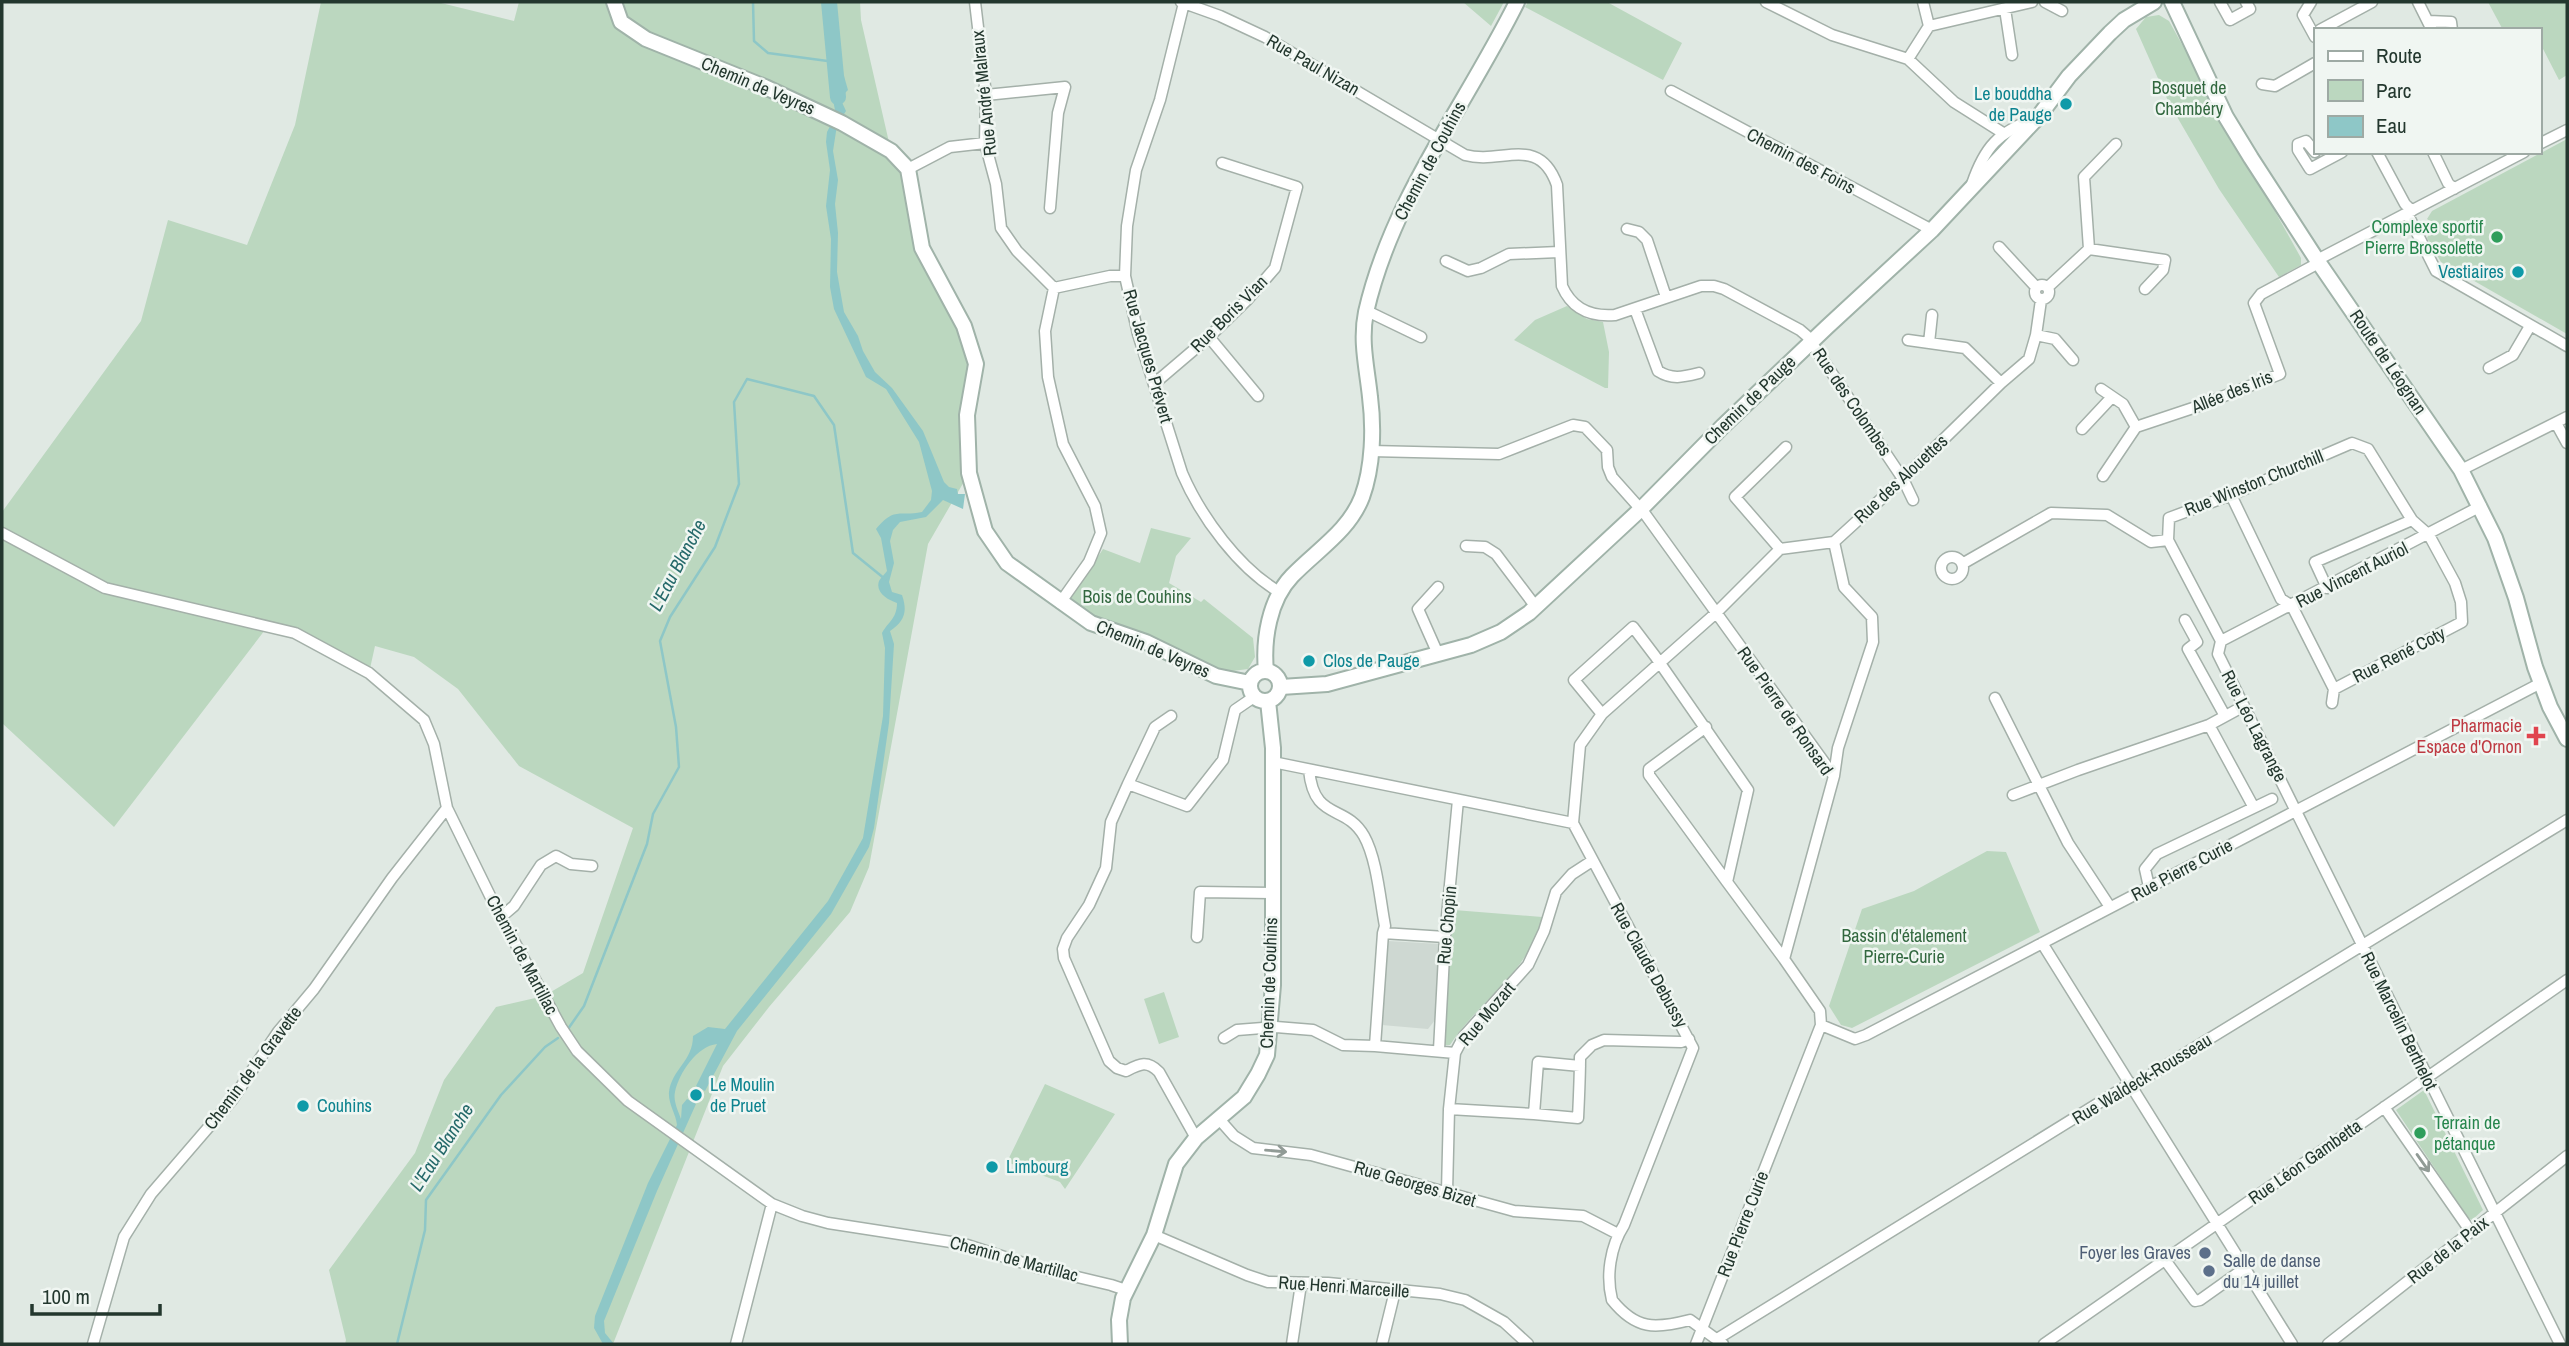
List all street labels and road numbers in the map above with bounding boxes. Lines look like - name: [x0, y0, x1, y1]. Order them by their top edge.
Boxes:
- street label: Rue André Malraux: [964, 28, 1003, 157]
- street label: Rue Paul Nizan: [1262, 28, 1364, 101]
- street label: Chemin de Veyres: [697, 50, 819, 121]
- street label: Chemin de Couhins: [1388, 97, 1471, 225]
- street label: Chemin des Foins: [1742, 121, 1860, 200]
- street label: Rue Boris Vian: [1185, 270, 1273, 358]
- street label: Rue Jacques Prévert: [1117, 286, 1179, 426]
- street label: Route de Léognan: [2344, 304, 2433, 419]
- street label: Rue des Colombes: [1807, 343, 1898, 461]
- street label: Chemin de Pauge: [1698, 349, 1801, 450]
- street label: Allée des Iris: [2187, 364, 2276, 419]
- street label: Rue des Alouettes: [1848, 429, 1953, 529]
- street label: Rue Winston Churchill: [2181, 443, 2327, 522]
- street label: Rue Vincent Auriol: [2291, 536, 2412, 614]
- street label: Chemin de Veyres: [1092, 613, 1214, 684]
- street label: Rue René Coty: [2348, 620, 2450, 689]
- street label: Rue Pierre de Ronsard: [1732, 641, 1839, 780]
- street label: Rue Léo Lagrange: [2216, 666, 2293, 786]
- street label: Rue Pierre Curie: [2127, 832, 2237, 907]
- street label: Rue Chopin: [1431, 885, 1462, 965]
- street label: Chemin de Martillac: [480, 891, 564, 1019]
- street label: Rue Claude Debussy: [1605, 898, 1694, 1032]
- street label: Chemin de Couhins: [1254, 917, 1283, 1049]
- street label: Rue Marcelin Berthelot: [2355, 947, 2444, 1094]
- street label: Rue Mozart: [1453, 976, 1521, 1051]
- street label: Chemin de la Gravette: [198, 1001, 307, 1135]
- street label: Rue Waldeck-Rousseau: [2067, 1027, 2216, 1130]
- street label: Rue Léon Gambetta: [2243, 1113, 2366, 1210]
- street label: Rue Georges Bizet: [1351, 1154, 1479, 1213]
- street label: Rue Pierre Curie: [1711, 1167, 1774, 1280]
- street label: Rue de la Paix: [2402, 1210, 2494, 1289]
- street label: Chemin de Martillac: [947, 1229, 1081, 1288]
- street label: Rue Henri Marceille: [1278, 1269, 1410, 1304]

